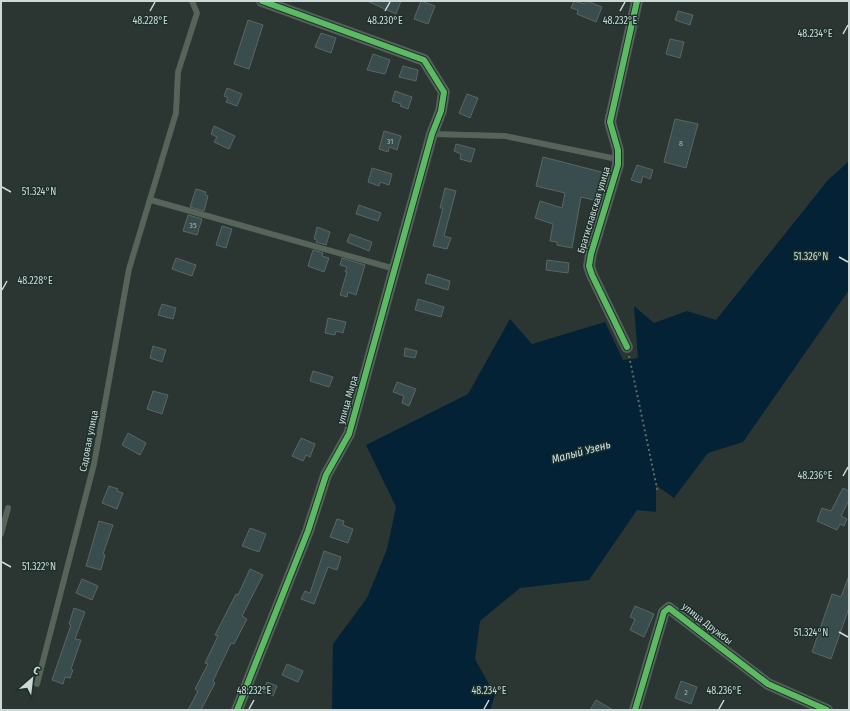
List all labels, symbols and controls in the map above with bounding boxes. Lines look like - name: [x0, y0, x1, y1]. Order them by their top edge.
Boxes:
- text: 48.228°E: [132, 15, 168, 27]
- text: 48.230°E: [367, 15, 403, 27]
- text: 48.232°E: [603, 15, 638, 27]
- text: 48.234°E: [797, 28, 833, 40]
- house number: 31: [387, 137, 393, 146]
- house number: 8: [679, 139, 683, 148]
- street label: Братиславская улица: [575, 165, 613, 255]
- text: 51.324°N: [22, 186, 56, 198]
- house number: 35: [189, 221, 197, 230]
- text: 51.326°N: [794, 251, 828, 263]
- text: 48.228°E: [17, 275, 53, 287]
- street label: улица Мира: [335, 374, 361, 426]
- street label: Садовая улица: [77, 409, 101, 473]
- water label: Малый Узень: [550, 438, 612, 466]
- text: 48.236°E: [797, 470, 833, 482]
- text: 51.322°N: [22, 561, 56, 573]
- street label: улица Дружбы: [679, 601, 735, 647]
- text: 51.324°N: [794, 627, 828, 639]
- north arrow: [12, 659, 52, 699]
- text: С: [31, 664, 42, 678]
- text: 48.232°E: [237, 685, 272, 697]
- text: 48.234°E: [471, 685, 507, 697]
- text: 48.236°E: [706, 685, 742, 697]
- house number: 2: [684, 688, 688, 697]

